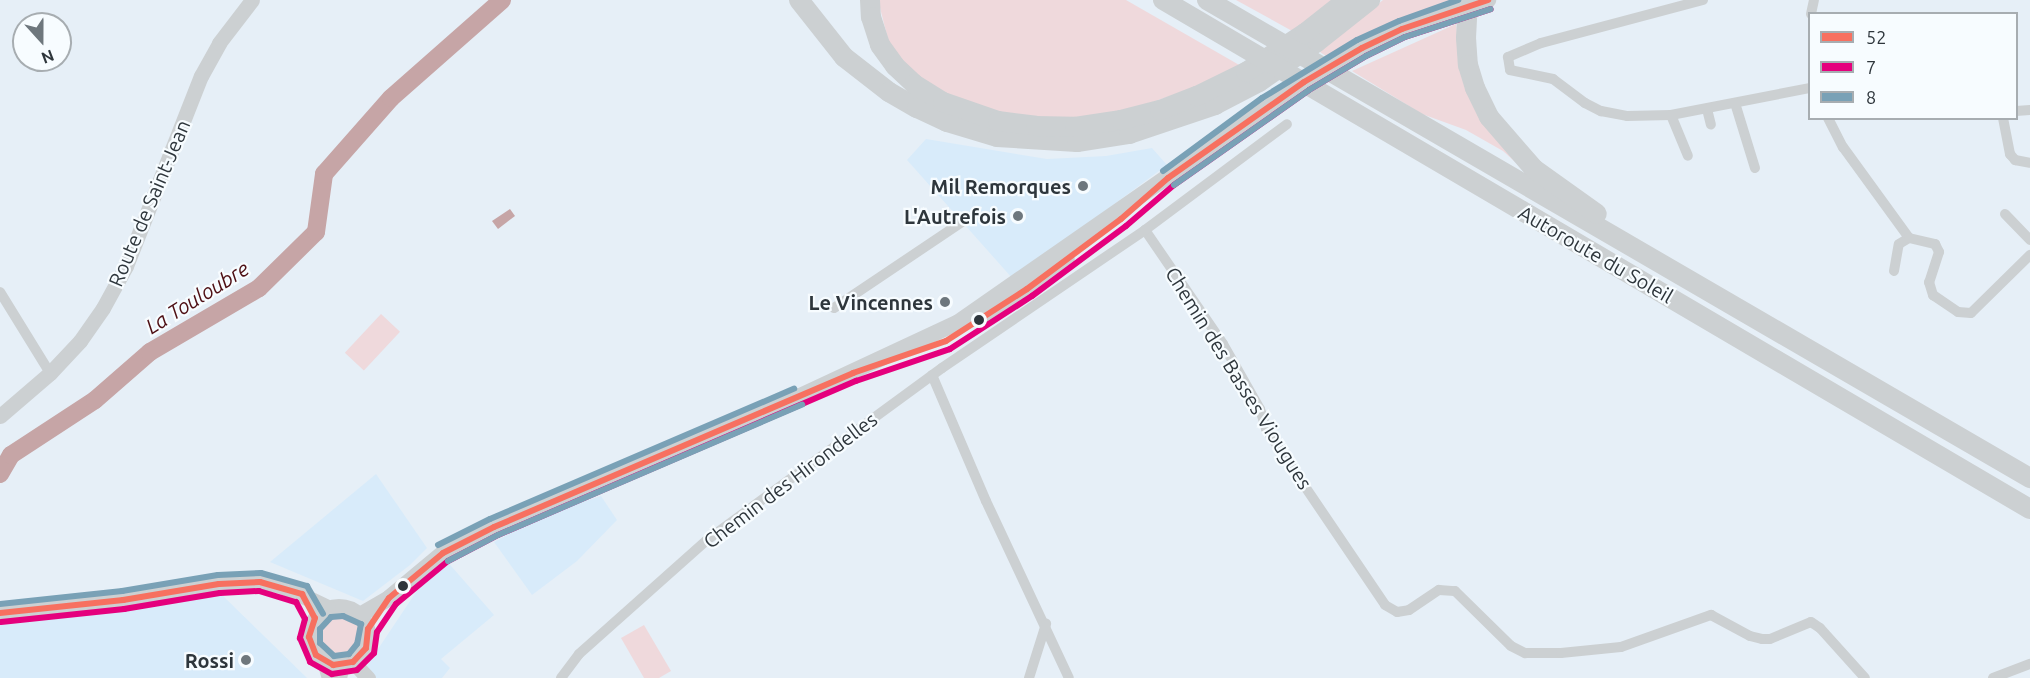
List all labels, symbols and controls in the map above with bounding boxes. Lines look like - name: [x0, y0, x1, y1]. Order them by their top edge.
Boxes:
- north arrow: [12, 12, 72, 72]
- legend: [1808, 12, 2018, 120]
- text: 52: [1866, 27, 1886, 47]
- text: N: [39, 46, 57, 67]
- text: 7: [1866, 57, 1876, 77]
- text: 8: [1866, 87, 1876, 107]
- street label: Route de Saint-Jean: [103, 116, 195, 290]
- place label: Mil Remorques: [931, 174, 1071, 198]
- marker: Mil Remorques: [1076, 179, 1090, 193]
- street label: Autoroute du Soleil: [1515, 200, 1677, 308]
- place label: L'Autrefois: [904, 204, 1006, 228]
- marker: L'Autrefois: [1011, 209, 1025, 223]
- water label: La Touloubre: [141, 255, 253, 339]
- street label: Chemin des Basses Viougues: [1161, 262, 1317, 494]
- place label: Le Vincennes: [809, 290, 933, 314]
- marker: Le Vincennes: [938, 295, 952, 309]
- unlabelled marker: [973, 314, 985, 326]
- street label: Chemin des Hirondelles: [698, 407, 882, 553]
- unlabelled marker: [397, 580, 409, 592]
- place label: Rossi: [185, 648, 234, 672]
- marker: Rossi: [239, 653, 253, 667]

